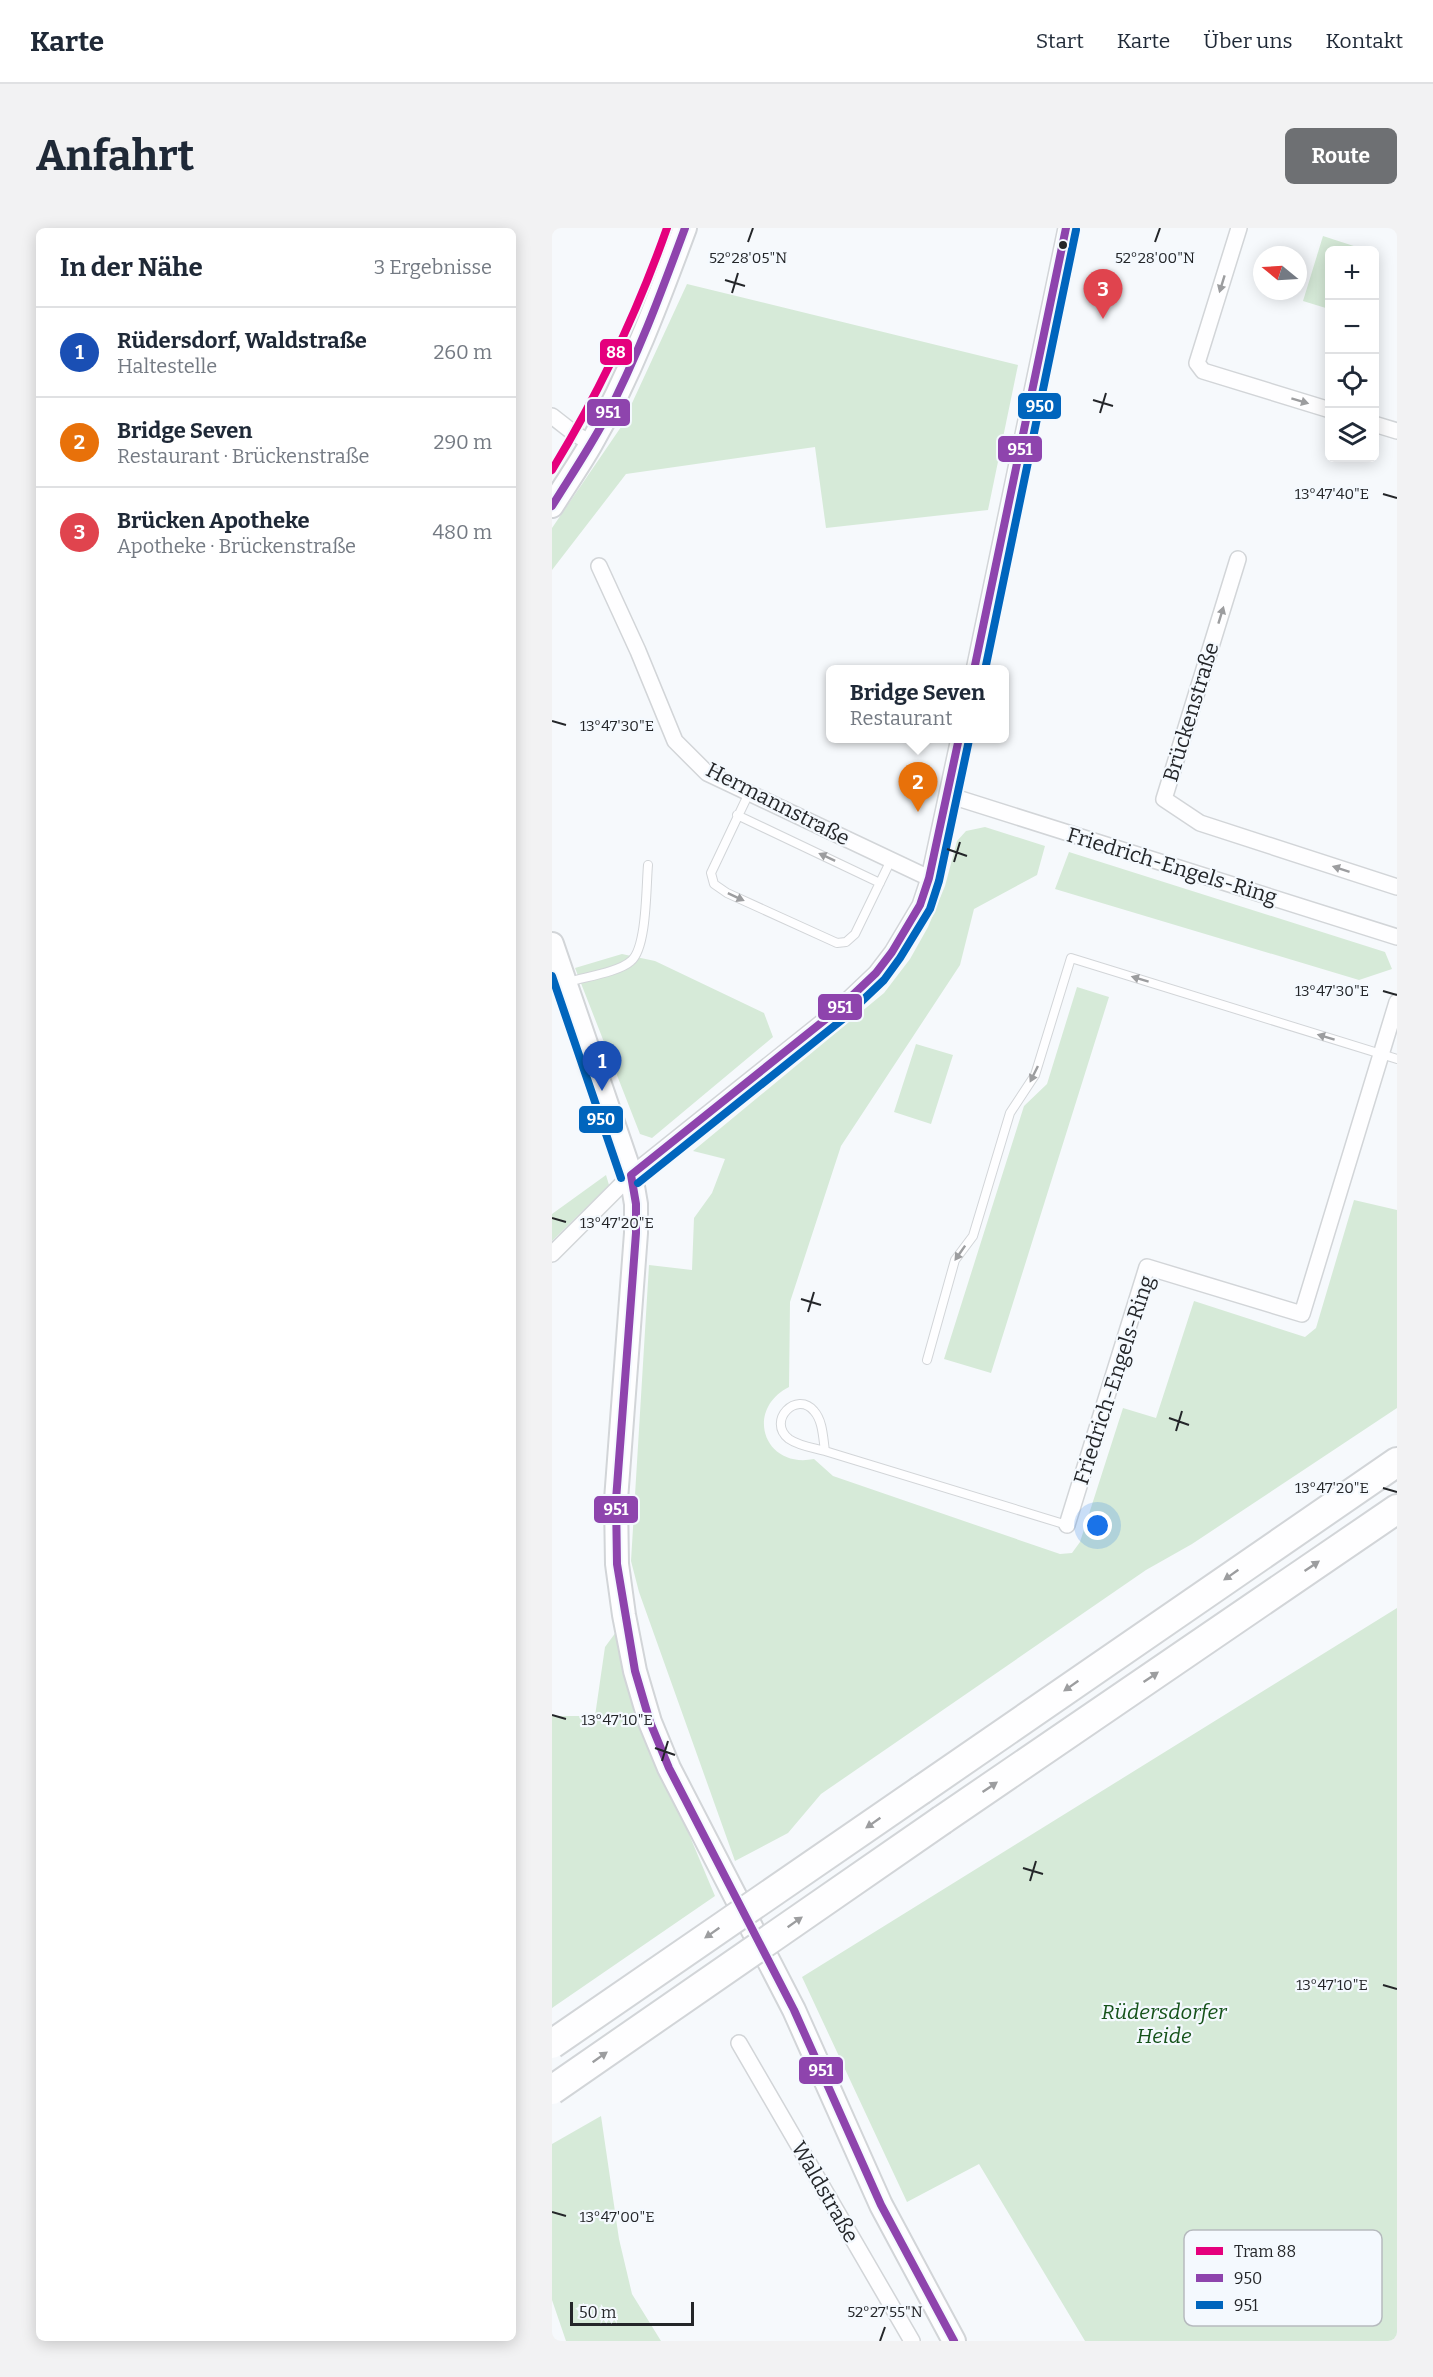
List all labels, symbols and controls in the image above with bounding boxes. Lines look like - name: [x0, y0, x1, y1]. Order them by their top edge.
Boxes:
- text: Karte: [30, 25, 104, 58]
- text: Start: [1036, 28, 1084, 54]
- text: Karte: [1117, 28, 1170, 54]
- text: Über uns: [1203, 28, 1293, 54]
- text: Kontakt: [1326, 28, 1403, 54]
- button: Route: [1285, 128, 1397, 184]
- text: Anfahrt: [36, 131, 194, 181]
- unlabelled marker: [1057, 239, 1069, 251]
- north arrow: [1253, 246, 1307, 300]
- map controls: [1325, 246, 1379, 462]
- button: +: [1325, 246, 1379, 300]
- text: 52°28'05"N: [709, 249, 787, 267]
- text: 52°28'00"N: [1115, 249, 1195, 267]
- text: In der Nähe: [60, 252, 203, 283]
- text: 3 Ergebnisse: [374, 255, 492, 279]
- pin: 3: [1084, 270, 1122, 319]
- one-way arrow: [1217, 275, 1226, 293]
- button: −: [1325, 300, 1379, 354]
- text: Rüdersdorf, Waldstraße: [117, 327, 367, 354]
- line badge: 88: [599, 338, 633, 366]
- text: 1: [75, 340, 84, 364]
- text: 260 m: [433, 340, 492, 364]
- text: 88: [606, 343, 626, 362]
- text: Haltestelle: [117, 354, 217, 378]
- button: locate: [1325, 354, 1379, 408]
- line badge: 950: [1017, 392, 1062, 420]
- text: 950: [1026, 397, 1054, 416]
- one-way arrow: [1291, 397, 1309, 406]
- line badge: 951: [586, 398, 631, 427]
- text: 951: [596, 403, 621, 422]
- button: layers: [1325, 408, 1379, 462]
- text: Bridge Seven: [117, 417, 252, 444]
- text: 2: [74, 430, 85, 454]
- text: 290 m: [434, 430, 492, 454]
- line badge: 951: [997, 435, 1043, 463]
- text: 951: [1008, 440, 1033, 459]
- text: Restaurant · Brückenstraße: [117, 444, 369, 468]
- text: 13°47'40"E: [1295, 485, 1369, 503]
- text: Brücken Apotheke: [117, 507, 310, 534]
- text: 3: [74, 520, 85, 544]
- text: 480 m: [432, 520, 492, 544]
- text: Apotheke · Brückenstraße: [117, 534, 356, 558]
- one-way arrow: [1217, 606, 1226, 624]
- street label: Brückenstraße: [1157, 639, 1225, 785]
- popup: [826, 665, 1009, 743]
- text: Bridge Seven: [850, 679, 985, 706]
- text: Restaurant: [850, 706, 952, 730]
- text: 13°47'30"E: [580, 717, 654, 735]
- street label: Hermannstraße: [702, 757, 854, 851]
- pin: 2: [898, 762, 938, 812]
- street label: Friedrich-Engels-Ring: [1064, 822, 1281, 910]
- one-way arrow: [819, 853, 836, 862]
- one-way arrow: [1332, 864, 1350, 874]
- one-way arrow: [727, 892, 744, 901]
- one-way arrow: [1131, 974, 1149, 984]
- text: 13°47'30"E: [1295, 982, 1369, 1000]
- line badge: 951: [817, 993, 863, 1021]
- text: 951: [828, 998, 853, 1017]
- one-way arrow: [1317, 1032, 1335, 1041]
- pin: 1: [583, 1042, 622, 1091]
- one-way arrow: [1029, 1066, 1038, 1083]
- line badge: 950: [578, 1105, 624, 1134]
- text: 950: [587, 1110, 615, 1129]
- text: 13°47'20"E: [580, 1214, 654, 1232]
- one-way arrow: [955, 1245, 966, 1261]
- street label: Friedrich-Engels-Ring: [1068, 1272, 1160, 1488]
- text: 13°47'20"E: [1295, 1479, 1369, 1497]
- line badge: 951: [593, 1495, 639, 1524]
- text: 951: [604, 1500, 629, 1519]
- your location: [1083, 1511, 1112, 1540]
- one-way arrow: [1304, 1560, 1320, 1572]
- one-way arrow: [1223, 1569, 1239, 1580]
- one-way arrow: [1143, 1671, 1159, 1683]
- one-way arrow: [1063, 1680, 1079, 1692]
- text: 13°47'10"E: [581, 1711, 653, 1729]
- one-way arrow: [982, 1781, 998, 1793]
- one-way arrow: [865, 1817, 881, 1828]
- one-way arrow: [787, 1917, 803, 1928]
- one-way arrow: [705, 1927, 721, 1939]
- text: 13°47'10"E: [1296, 1976, 1368, 1994]
- park label: Rüdersdorfer Heide: [1101, 1999, 1228, 2049]
- one-way arrow: [592, 2052, 608, 2063]
- line badge: 951: [798, 2056, 844, 2085]
- text: 951: [809, 2061, 834, 2080]
- street label: Waldstraße: [786, 2137, 864, 2247]
- text: 13°47'00"E: [579, 2208, 655, 2226]
- legend: [1184, 2230, 1382, 2326]
- text: Tram 88: [1234, 2242, 1296, 2261]
- text: 950: [1234, 2269, 1262, 2288]
- text: 951: [1234, 2296, 1259, 2315]
- scale bar: [570, 2299, 694, 2326]
- text: 50 m: [579, 2303, 616, 2322]
- text: 52°27'55"N: [847, 2303, 923, 2321]

